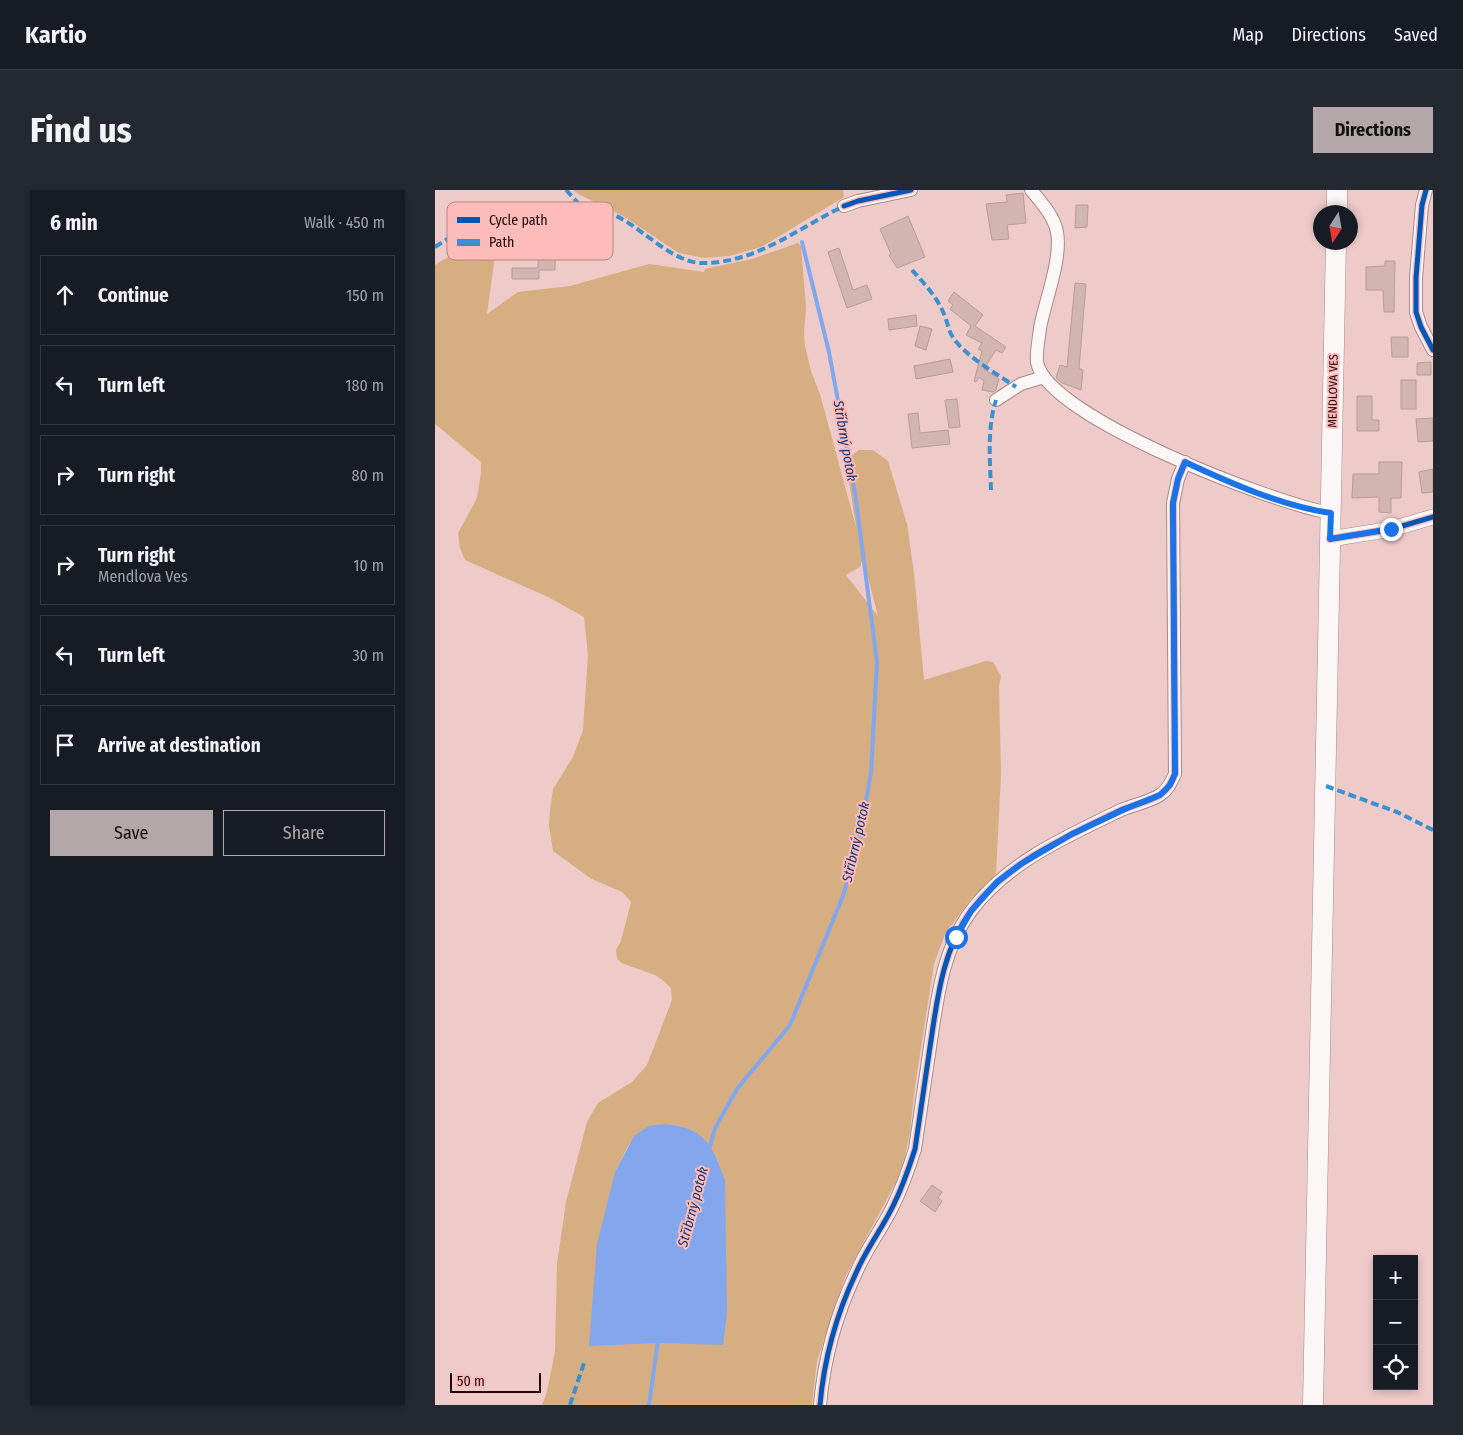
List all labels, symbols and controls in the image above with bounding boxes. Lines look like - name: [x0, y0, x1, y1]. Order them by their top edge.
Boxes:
- text: Kartio: [25, 21, 87, 49]
- text: Map: [1232, 24, 1264, 46]
- text: Directions: [1292, 24, 1366, 46]
- text: Saved: [1394, 24, 1438, 46]
- button: Directions: [1313, 107, 1433, 153]
- text: Find us: [30, 109, 132, 151]
- legend: [447, 202, 613, 260]
- north arrow: [1313, 205, 1358, 250]
- text: 6 min: [50, 210, 98, 236]
- text: Cycle path: [489, 212, 548, 229]
- text: Walk · 450 m: [304, 213, 385, 232]
- text: Path: [489, 234, 514, 251]
- icon: ahead: [51, 281, 79, 309]
- text: Continue: [98, 284, 169, 307]
- text: 150 m: [346, 286, 384, 305]
- street label: MENDLOVA VES: [1325, 354, 1341, 428]
- icon: left: [51, 371, 79, 399]
- text: Turn left: [98, 374, 165, 397]
- text: 180 m: [345, 376, 384, 395]
- water label: Stříbrný potok: [829, 398, 861, 483]
- icon: right: [51, 461, 79, 489]
- text: Turn right: [98, 464, 175, 487]
- text: 80 m: [352, 466, 384, 485]
- route end: [1380, 518, 1403, 541]
- text: Turn right: [98, 544, 175, 567]
- icon: right: [51, 551, 79, 579]
- text: 10 m: [353, 556, 384, 575]
- text: Mendlova Ves: [98, 567, 188, 586]
- icon: left: [51, 641, 79, 669]
- text: Turn left: [98, 644, 165, 667]
- text: 30 m: [352, 646, 384, 665]
- icon: arrive: [51, 731, 79, 759]
- text: Arrive at destination: [98, 734, 261, 757]
- water label: Stříbrný potok: [838, 800, 874, 885]
- button: Save: [50, 810, 213, 856]
- button: Share: [223, 810, 385, 856]
- route start: [945, 926, 968, 949]
- water label: Stříbrný potok: [674, 1165, 712, 1250]
- map controls: [1373, 1255, 1418, 1390]
- button: +: [1373, 1255, 1418, 1300]
- button: −: [1373, 1300, 1418, 1345]
- button: locate: [1373, 1345, 1418, 1390]
- scale bar: [450, 1370, 541, 1393]
- text: 50 m: [457, 1373, 485, 1390]

